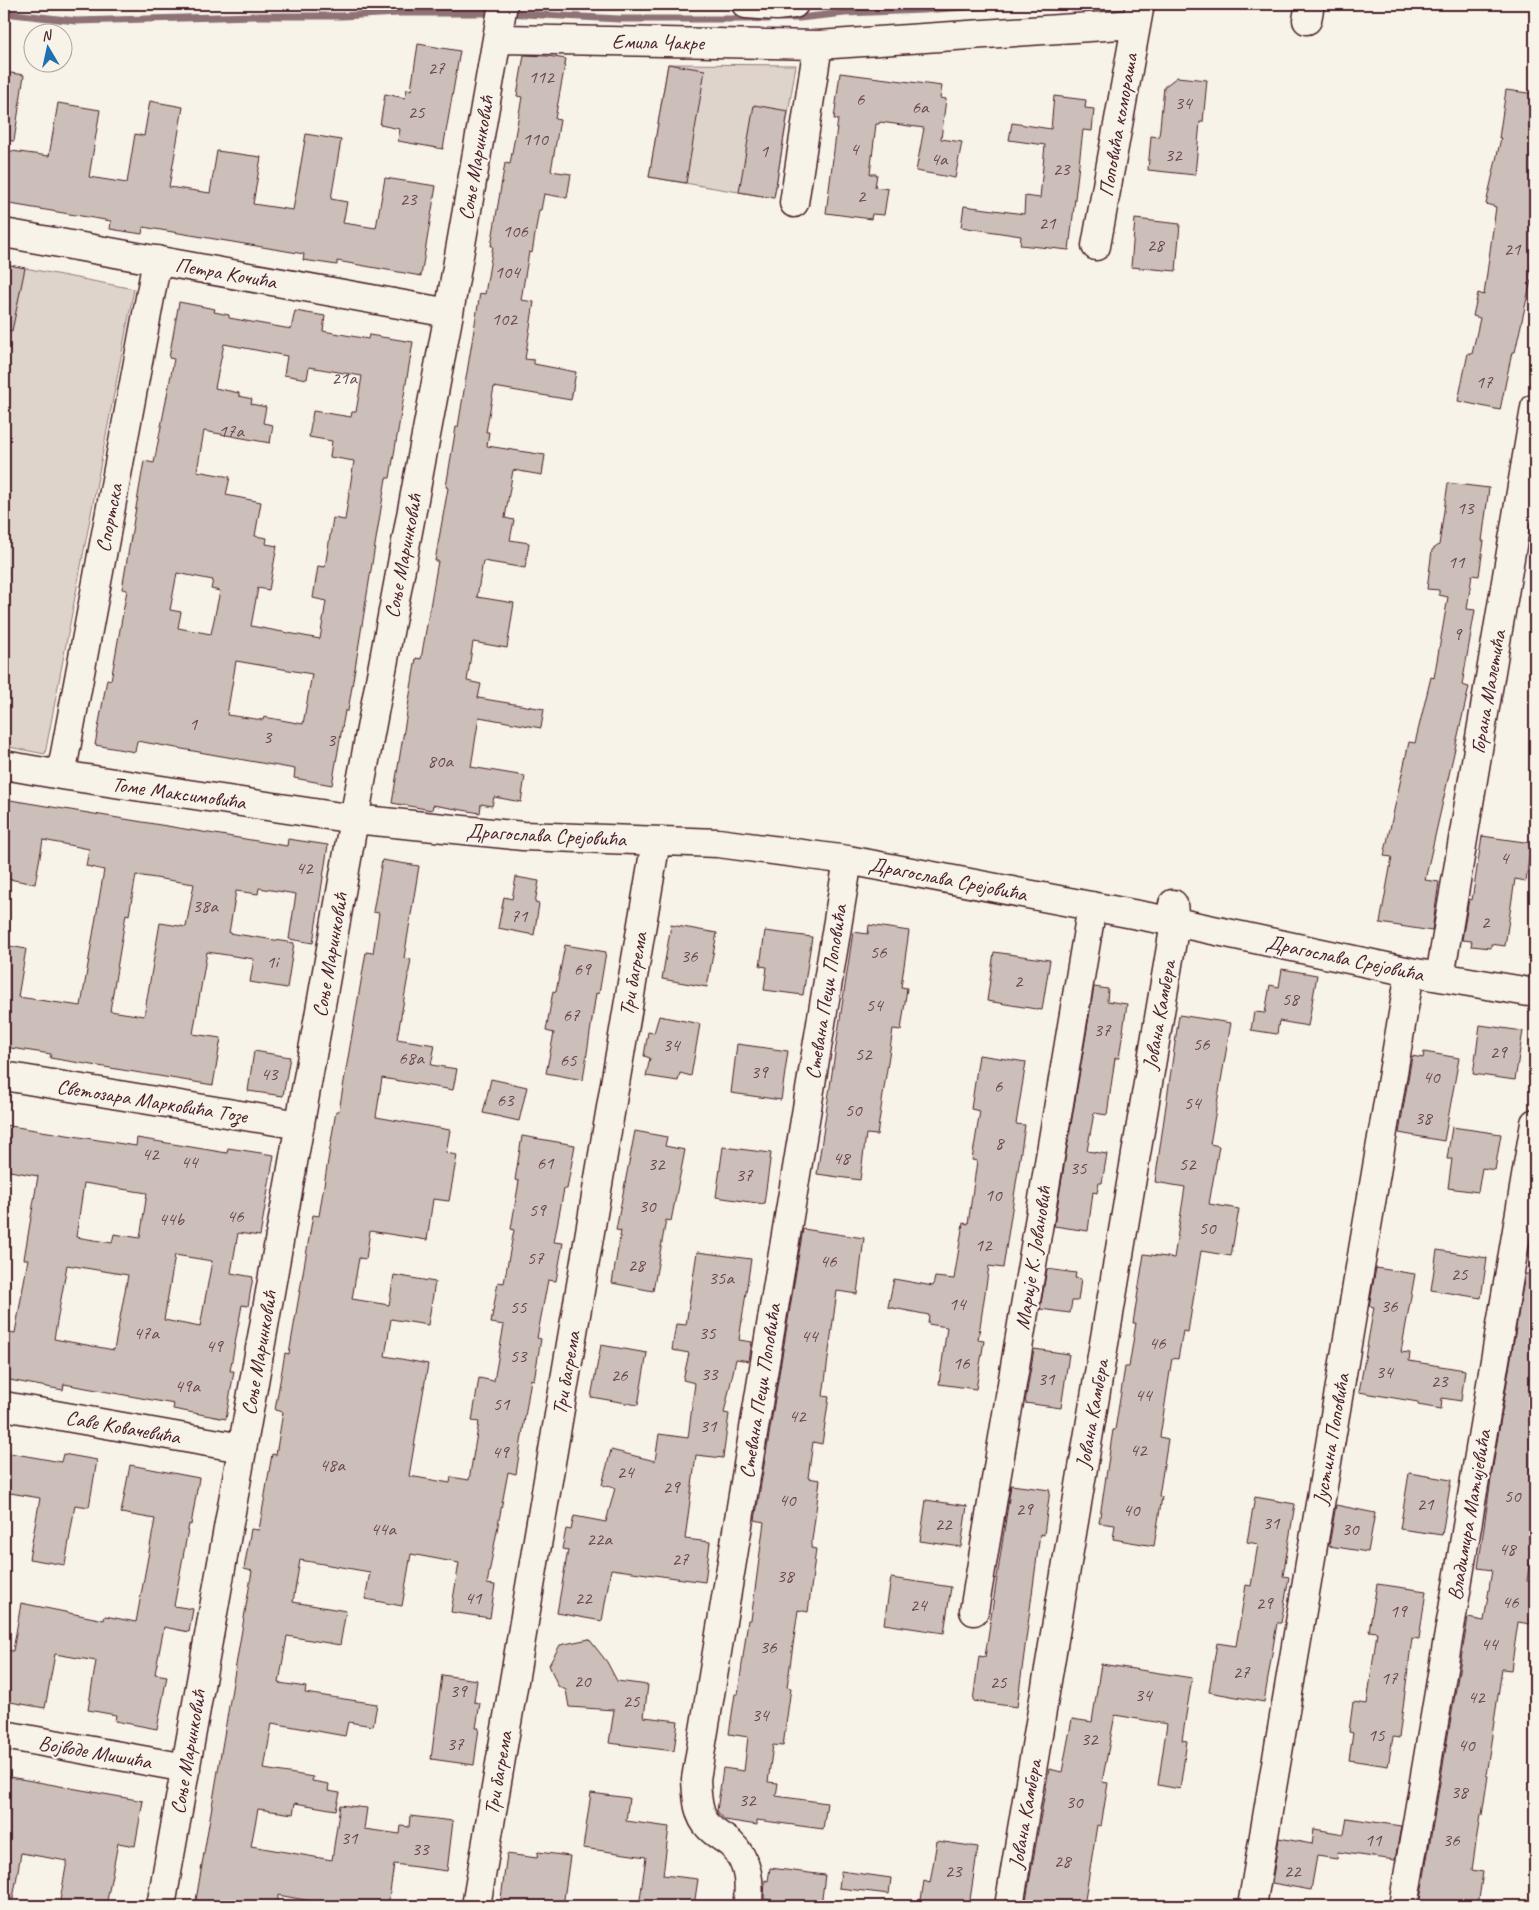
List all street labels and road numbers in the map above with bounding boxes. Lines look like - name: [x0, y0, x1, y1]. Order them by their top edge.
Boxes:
- street label: Емила Чакре: [612, 28, 706, 56]
- street label: Поповића комораша: [1093, 50, 1144, 198]
- street label: Соње Маринковић: [452, 93, 500, 222]
- street label: Петра Кочића: [173, 251, 280, 295]
- street label: Спортска: [90, 480, 129, 554]
- street label: Соње Маринковић: [378, 491, 428, 620]
- street label: Горана Малетића: [1464, 627, 1512, 756]
- street label: Томе Максимовића: [111, 771, 249, 815]
- street label: Драгослава Срејовића: [465, 818, 628, 852]
- street label: Драгослава Срејовића: [867, 851, 1031, 907]
- street label: Соње Маринковић: [306, 890, 354, 1019]
- street label: Стевана Пеци Поповића: [799, 901, 853, 1081]
- street label: Три багрема: [613, 928, 653, 1018]
- street label: Драгослава Срејовића: [1264, 929, 1428, 988]
- street label: Јована Камбера: [1136, 956, 1182, 1072]
- street label: Светозара Марковића Тозе: [55, 1073, 250, 1130]
- street label: Марије К. Јовановић: [1009, 1184, 1057, 1331]
- street label: Соње Маринковић: [235, 1288, 283, 1417]
- street label: Стевана Пеци Поповића: [733, 1300, 787, 1480]
- street label: Три багрема: [546, 1327, 586, 1417]
- street label: Јована Камбера: [1069, 1355, 1115, 1471]
- street label: Јустина Поповића: [1307, 1370, 1356, 1507]
- street label: Саве Ковачевића: [64, 1404, 184, 1450]
- street label: Владимира Матијевића: [1441, 1426, 1497, 1602]
- street label: Соње Маринковић: [164, 1687, 212, 1816]
- street label: Три багрема: [478, 1727, 518, 1817]
- street label: Војводе Мишића: [37, 1729, 155, 1775]
- street label: Јована Камбера: [1002, 1755, 1048, 1871]

